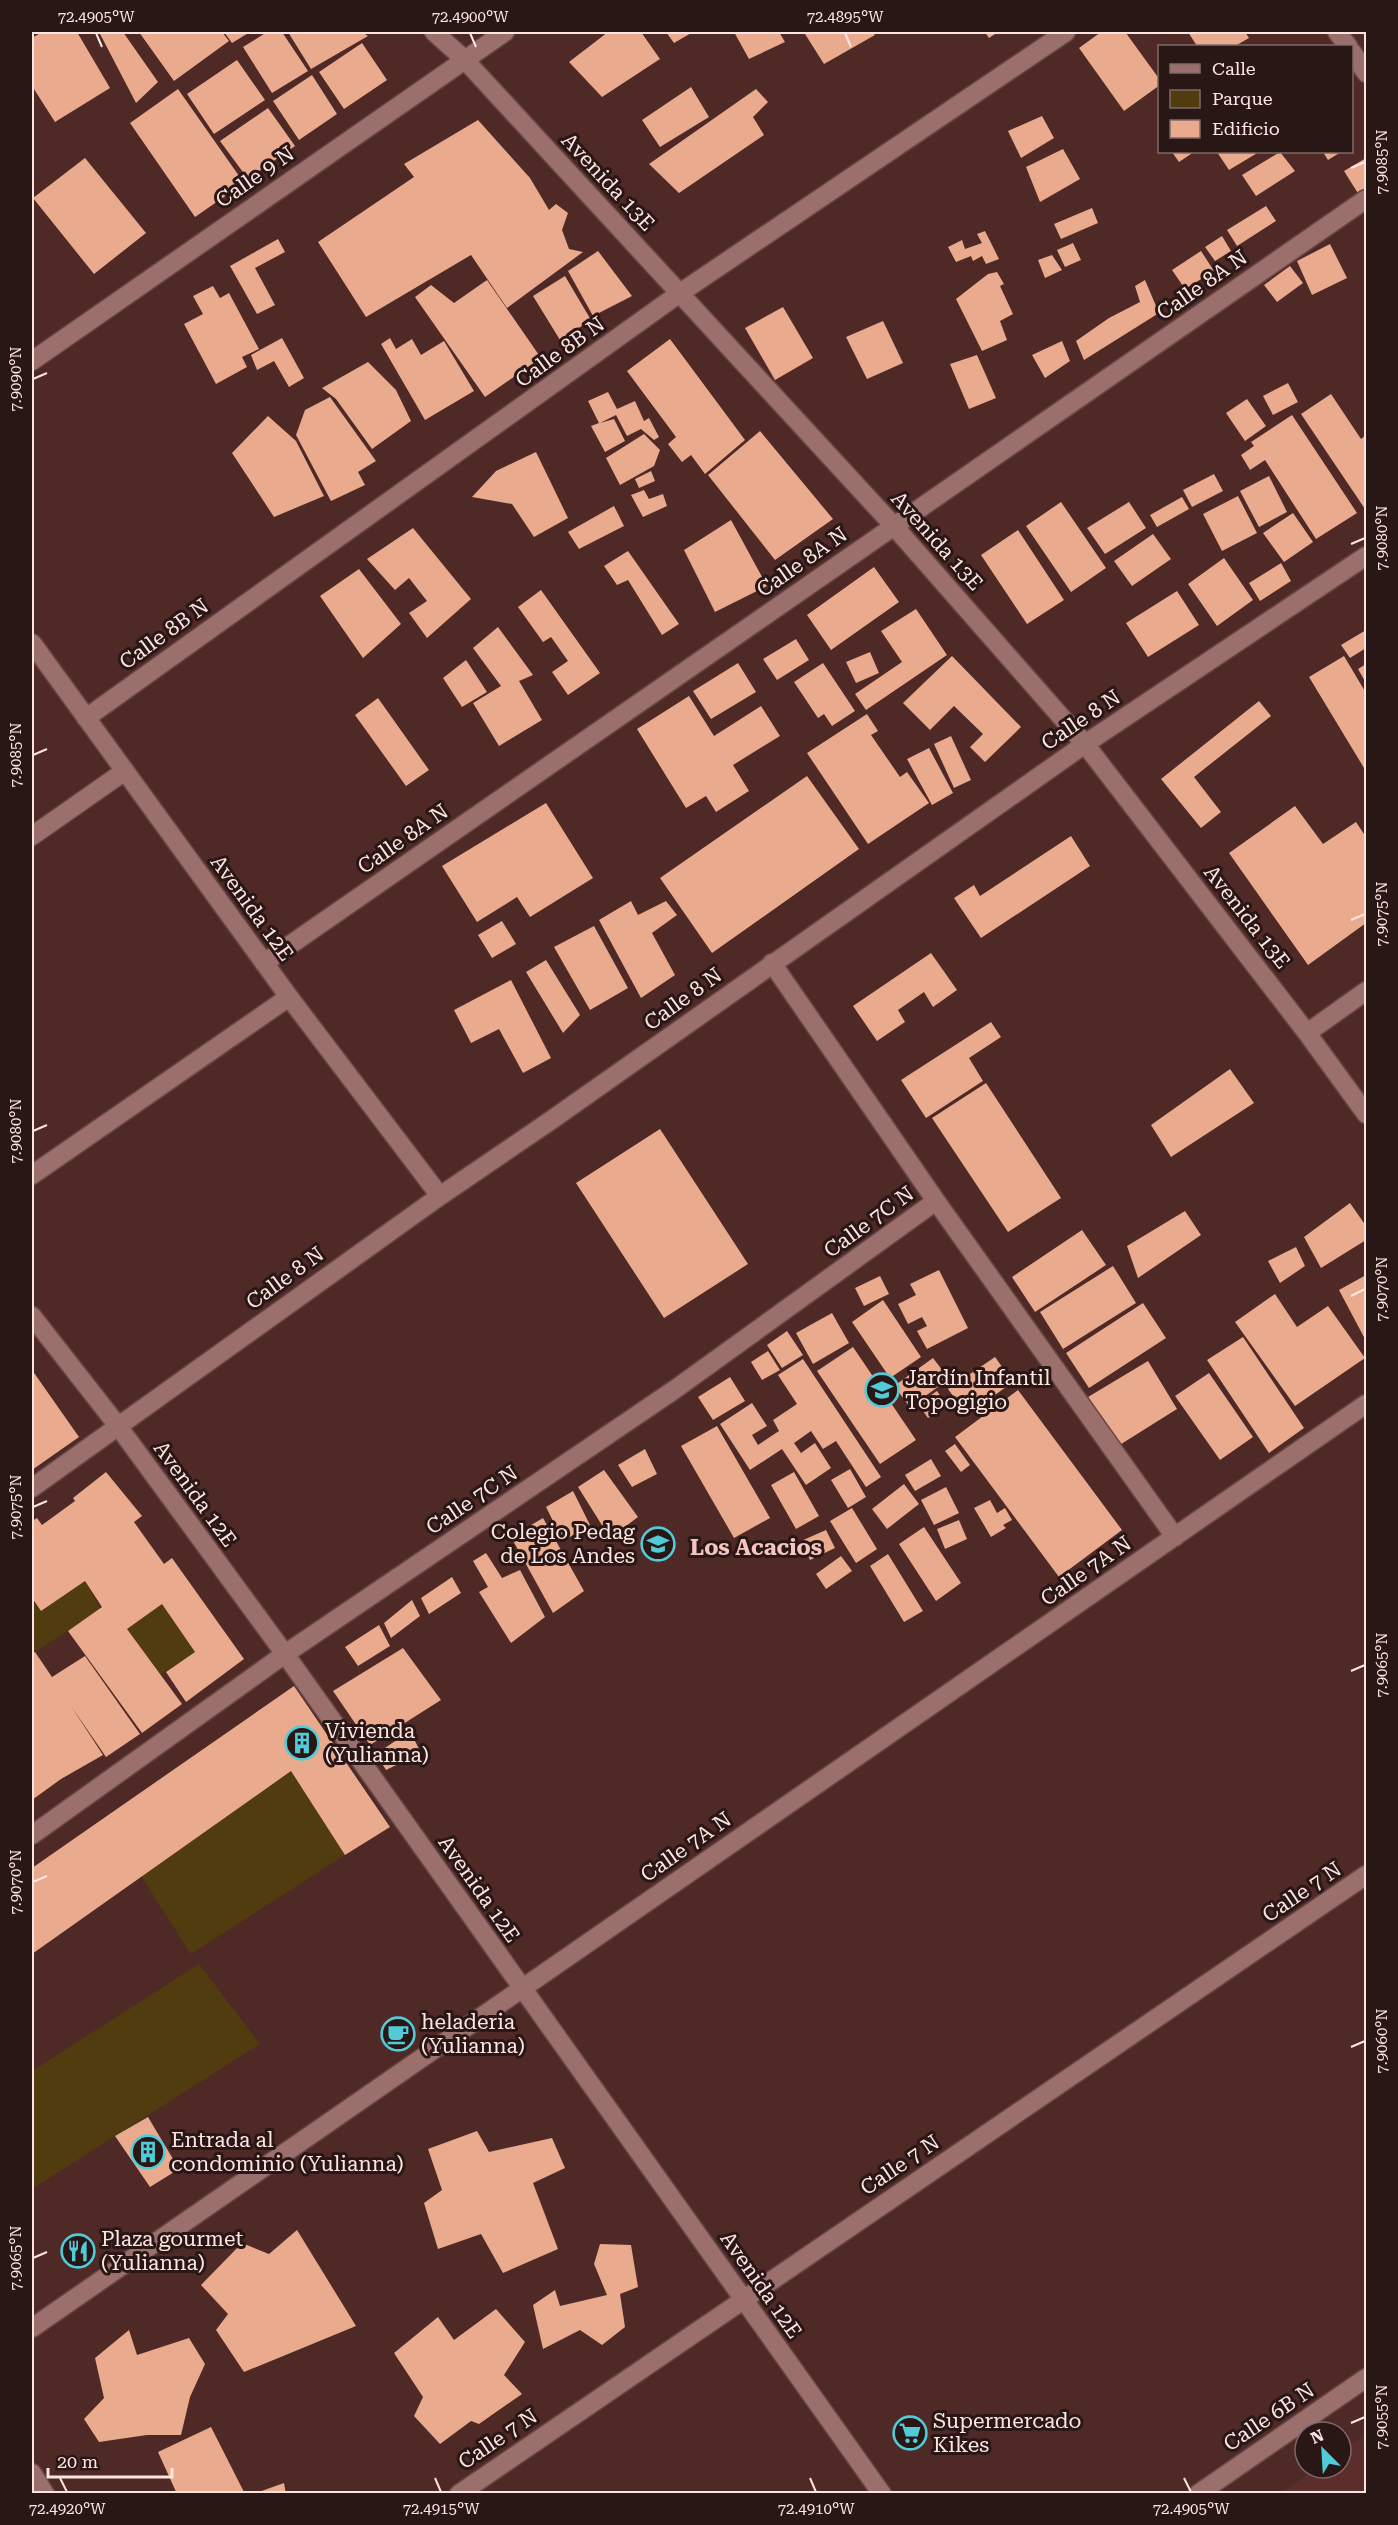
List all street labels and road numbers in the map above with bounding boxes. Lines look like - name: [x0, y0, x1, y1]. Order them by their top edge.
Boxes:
- street label: Avenida 13E: [557, 128, 659, 236]
- street label: Calle 9 N: [211, 141, 299, 213]
- street label: Calle 8A N: [1152, 245, 1252, 325]
- street label: Calle 8B N: [511, 312, 609, 392]
- street label: Avenida 13E: [886, 487, 988, 595]
- street label: Calle 8A N: [752, 522, 852, 602]
- street label: Calle 8B N: [115, 594, 213, 674]
- street label: Calle 8 N: [1037, 685, 1125, 755]
- street label: Calle 8A N: [353, 799, 453, 879]
- street label: Avenida 12E: [206, 851, 298, 965]
- street label: Avenida 13E: [1199, 860, 1295, 974]
- street label: Calle 8 N: [639, 963, 727, 1035]
- street label: Calle 7C N: [819, 1181, 919, 1263]
- street label: Calle 8 N: [241, 1242, 329, 1314]
- street label: Avenida 12E: [149, 1437, 241, 1551]
- street label: Calle 7C N: [422, 1461, 522, 1539]
- street label: Calle 7A N: [1036, 1531, 1136, 1611]
- street label: Calle 7A N: [636, 1807, 736, 1887]
- street label: Avenida 12E: [433, 1831, 525, 1947]
- street label: Calle 7 N: [1258, 1857, 1346, 1927]
- street label: Calle 7 N: [856, 2130, 944, 2200]
- street label: Avenida 12E: [715, 2227, 807, 2343]
- street label: Calle 6B N: [1219, 2377, 1319, 2457]
- street label: Calle 7 N: [454, 2404, 542, 2474]

